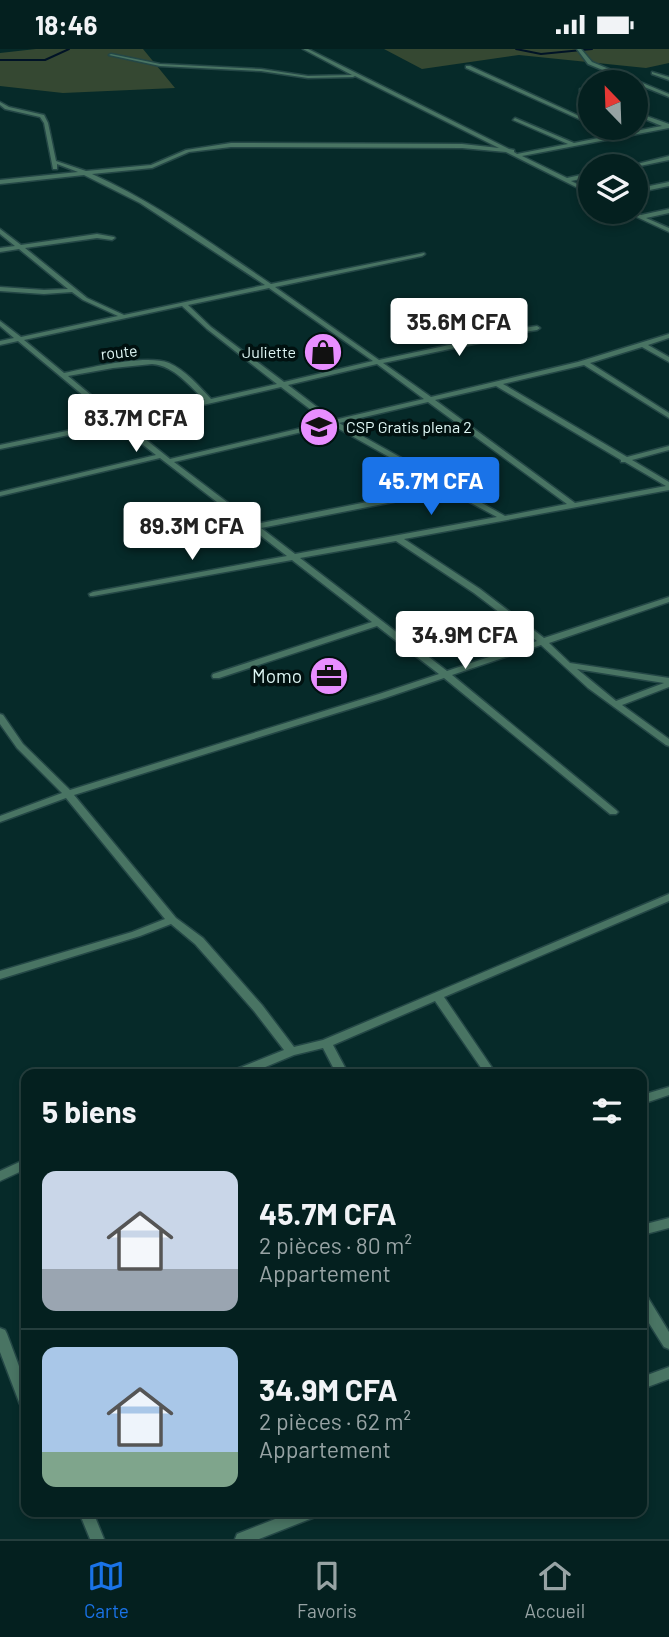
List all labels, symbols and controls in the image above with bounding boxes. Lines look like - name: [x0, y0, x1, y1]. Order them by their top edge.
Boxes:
- text: 18:46: [35, 9, 97, 40]
- north arrow: [578, 70, 648, 140]
- map controls: [578, 70, 648, 224]
- button: layers: [578, 154, 648, 224]
- pin: 35.6M CFA: [379, 299, 539, 358]
- text: 35.6M CFA: [407, 307, 511, 335]
- shop icon: Juliette: [302, 331, 344, 373]
- street label: route: [99, 340, 138, 363]
- place label: Juliette: [242, 342, 296, 361]
- pin: 83.7M CFA: [56, 395, 216, 454]
- text: 83.7M CFA: [84, 403, 188, 431]
- school or university icon: CSP Gratis plena 2: [298, 406, 340, 448]
- place label: CSP Gratis plena 2: [346, 417, 472, 436]
- pin: 45.7M CFA: [351, 457, 511, 517]
- text: 45.7M CFA: [378, 466, 484, 494]
- pin: 89.3M CFA: [112, 503, 272, 562]
- text: 89.3M CFA: [140, 511, 244, 539]
- pin: 34.9M CFA: [385, 611, 545, 671]
- text: 34.9M CFA: [412, 620, 518, 648]
- office icon: Momo: [308, 655, 350, 697]
- place label: Momo: [252, 664, 302, 687]
- icon: filters: [588, 1092, 626, 1130]
- text: 5 biens: [42, 1093, 137, 1129]
- text: 45.7M CFA: [259, 1195, 397, 1231]
- icon: home: [98, 1199, 182, 1283]
- text: 2 pièces · 80 m²: [259, 1231, 412, 1259]
- text: Appartement: [259, 1259, 391, 1287]
- text: 34.9M CFA: [259, 1371, 398, 1407]
- icon: home: [98, 1375, 182, 1459]
- text: 2 pièces · 62 m²: [259, 1407, 411, 1435]
- text: Appartement: [259, 1435, 391, 1463]
- tab: Carte: [84, 1557, 129, 1622]
- tab: Favoris: [297, 1557, 357, 1622]
- tab: Accueil: [525, 1557, 585, 1622]

